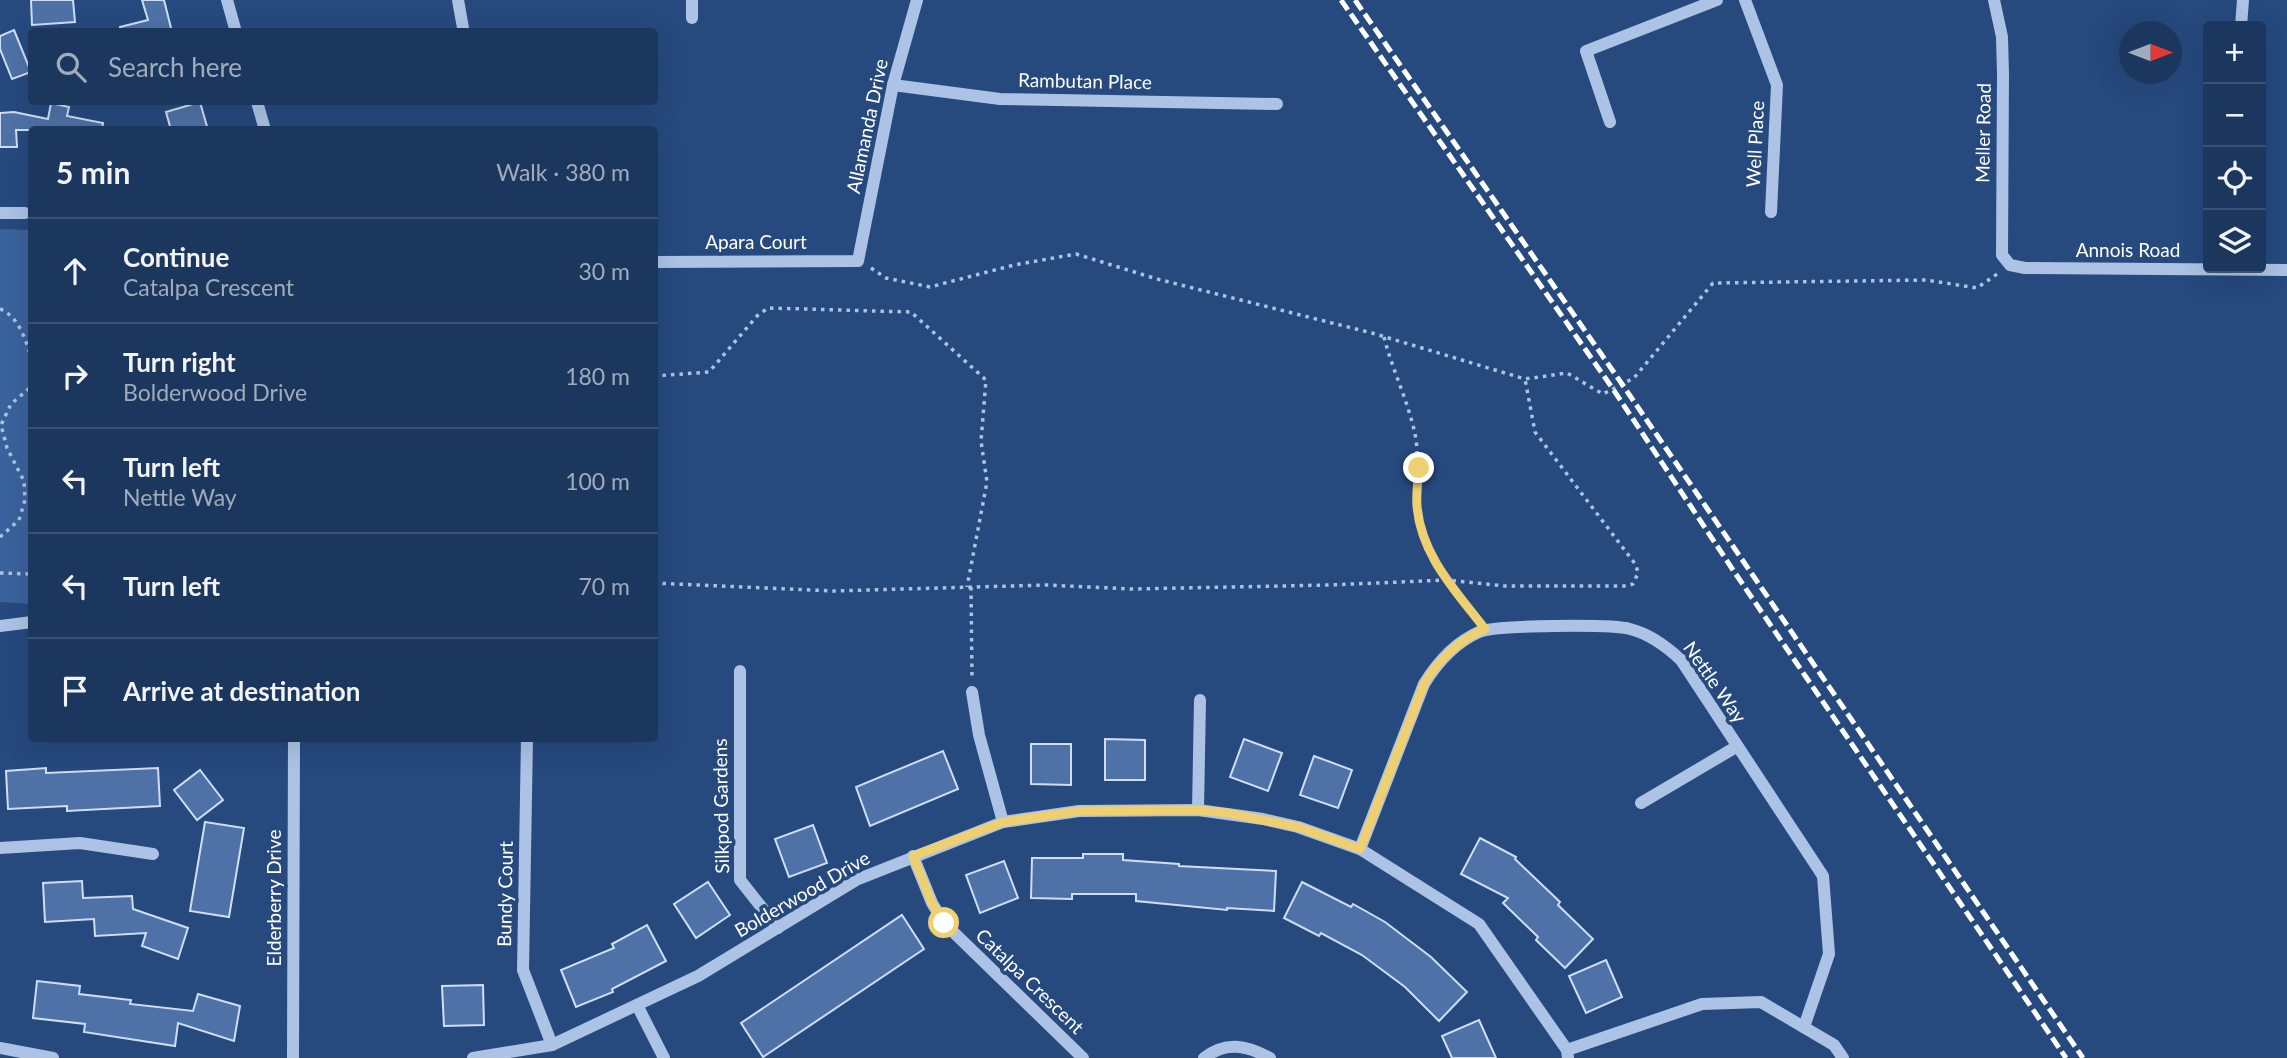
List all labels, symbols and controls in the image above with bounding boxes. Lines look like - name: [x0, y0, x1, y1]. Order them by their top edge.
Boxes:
- north arrow: [2119, 21, 2182, 84]
- map controls: [2203, 21, 2266, 273]
- button: +: [2203, 21, 2266, 84]
- search box: [28, 28, 658, 105]
- icon: search: [52, 48, 90, 86]
- text: Search here: [108, 51, 242, 83]
- street label: Allamanda Drive: [841, 56, 892, 195]
- street label: Rambutan Place: [1018, 68, 1152, 93]
- street label: Meller Road: [1970, 83, 1995, 183]
- button: −: [2203, 84, 2266, 147]
- street label: Well Place: [1741, 100, 1768, 188]
- button: locate: [2203, 147, 2266, 210]
- text: 5 min: [56, 154, 130, 190]
- text: Walk · 380 m: [496, 158, 630, 186]
- button: layers: [2203, 210, 2266, 273]
- street label: Apara Court: [705, 230, 807, 253]
- street label: Annois Road: [2076, 238, 2180, 261]
- text: Continue: [123, 241, 229, 273]
- icon: ahead: [56, 252, 94, 290]
- text: 30 m: [579, 257, 630, 285]
- text: Catalpa Crescent: [123, 273, 294, 301]
- text: Turn right: [123, 346, 236, 378]
- icon: right: [56, 357, 94, 395]
- text: 180 m: [565, 362, 630, 390]
- text: Bolderwood Drive: [123, 378, 307, 406]
- text: Turn left: [123, 451, 220, 483]
- route end: [1403, 452, 1434, 483]
- icon: left: [56, 462, 94, 500]
- text: 100 m: [565, 467, 630, 495]
- text: Nettle Way: [123, 483, 237, 511]
- icon: left: [56, 567, 94, 605]
- text: Turn left: [123, 570, 220, 602]
- text: 70 m: [579, 572, 630, 600]
- street label: Nettle Way: [1679, 637, 1752, 727]
- icon: arrive: [56, 672, 94, 710]
- text: Arrive at destination: [123, 675, 360, 707]
- street label: Silkpod Gardens: [708, 738, 733, 874]
- street label: Elderberry Drive: [262, 830, 285, 966]
- street label: Bundy Court: [492, 841, 517, 947]
- street label: Bolderwood Drive: [730, 846, 873, 942]
- route start: [928, 907, 959, 938]
- street label: Catalpa Crescent: [972, 923, 1089, 1038]

